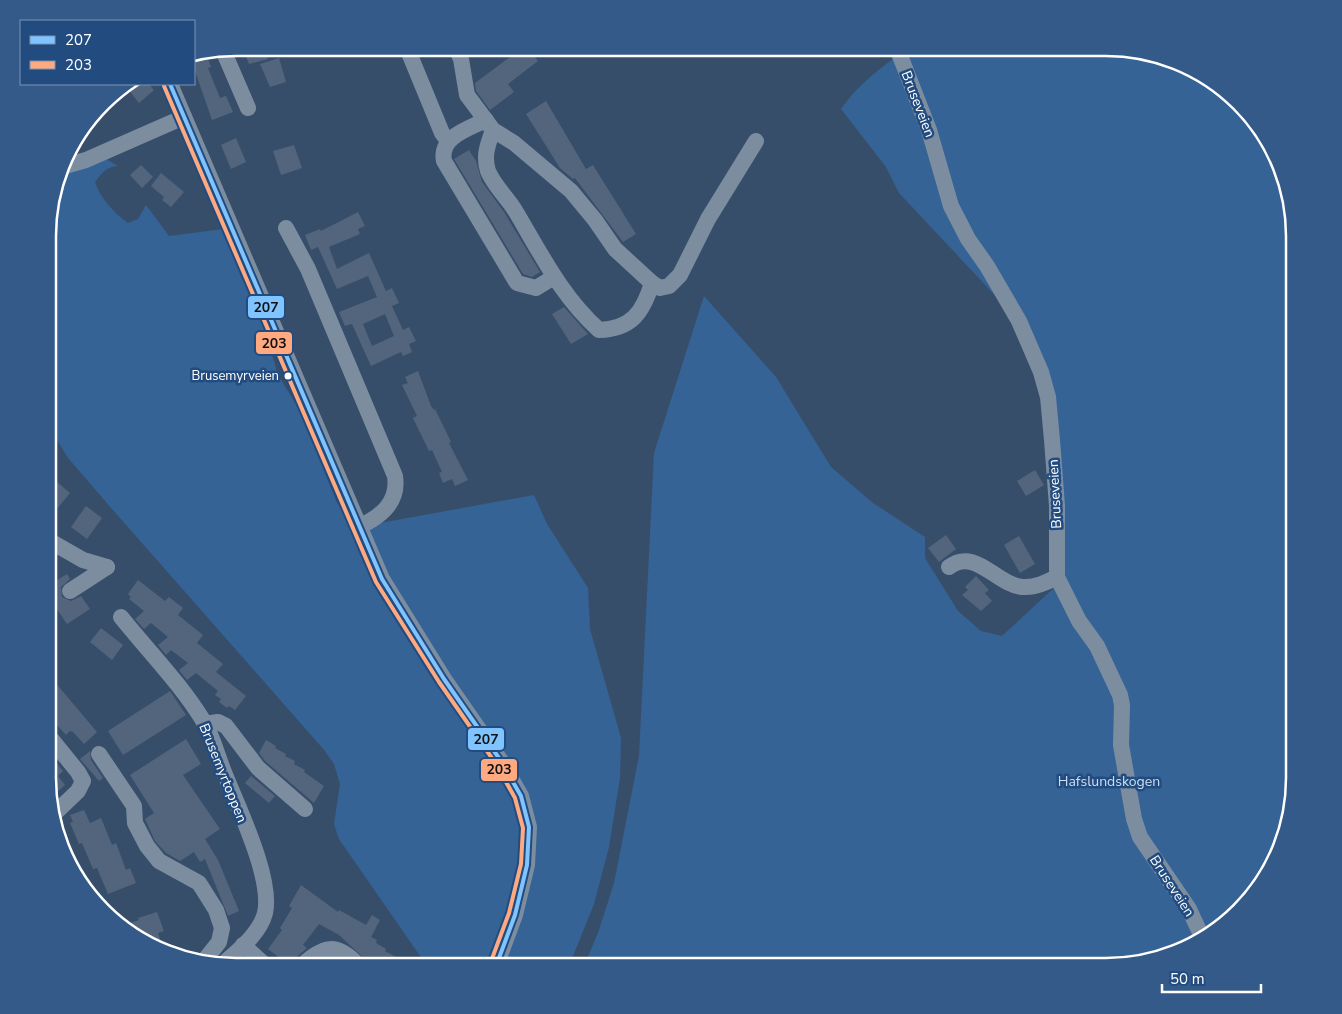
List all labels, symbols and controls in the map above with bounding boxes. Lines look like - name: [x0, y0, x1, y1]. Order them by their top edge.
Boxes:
- legend: [20, 20, 195, 85]
- text: 207: [65, 30, 92, 50]
- text: 203: [65, 55, 92, 75]
- street label: Bruseveien: [897, 68, 939, 140]
- line badge: 207: [247, 295, 285, 319]
- text: 207: [253, 298, 279, 317]
- line badge: 203: [255, 331, 293, 355]
- text: 203: [261, 334, 287, 353]
- place label: Brusemyrveien: [191, 367, 279, 385]
- marker: Brusemyrveien: [283, 371, 293, 381]
- street label: Bruseveien: [1044, 459, 1066, 529]
- street label: Brusemyrtoppen: [194, 721, 252, 825]
- line badge: 207: [467, 727, 505, 751]
- text: 207: [473, 730, 499, 749]
- line badge: 203: [480, 758, 518, 782]
- text: 203: [486, 760, 512, 779]
- park label: Hafslundskogen: [1058, 772, 1160, 791]
- street label: Bruseveien: [1145, 852, 1199, 920]
- scale bar: [1162, 962, 1261, 994]
- text: 50 m: [1170, 969, 1205, 989]

